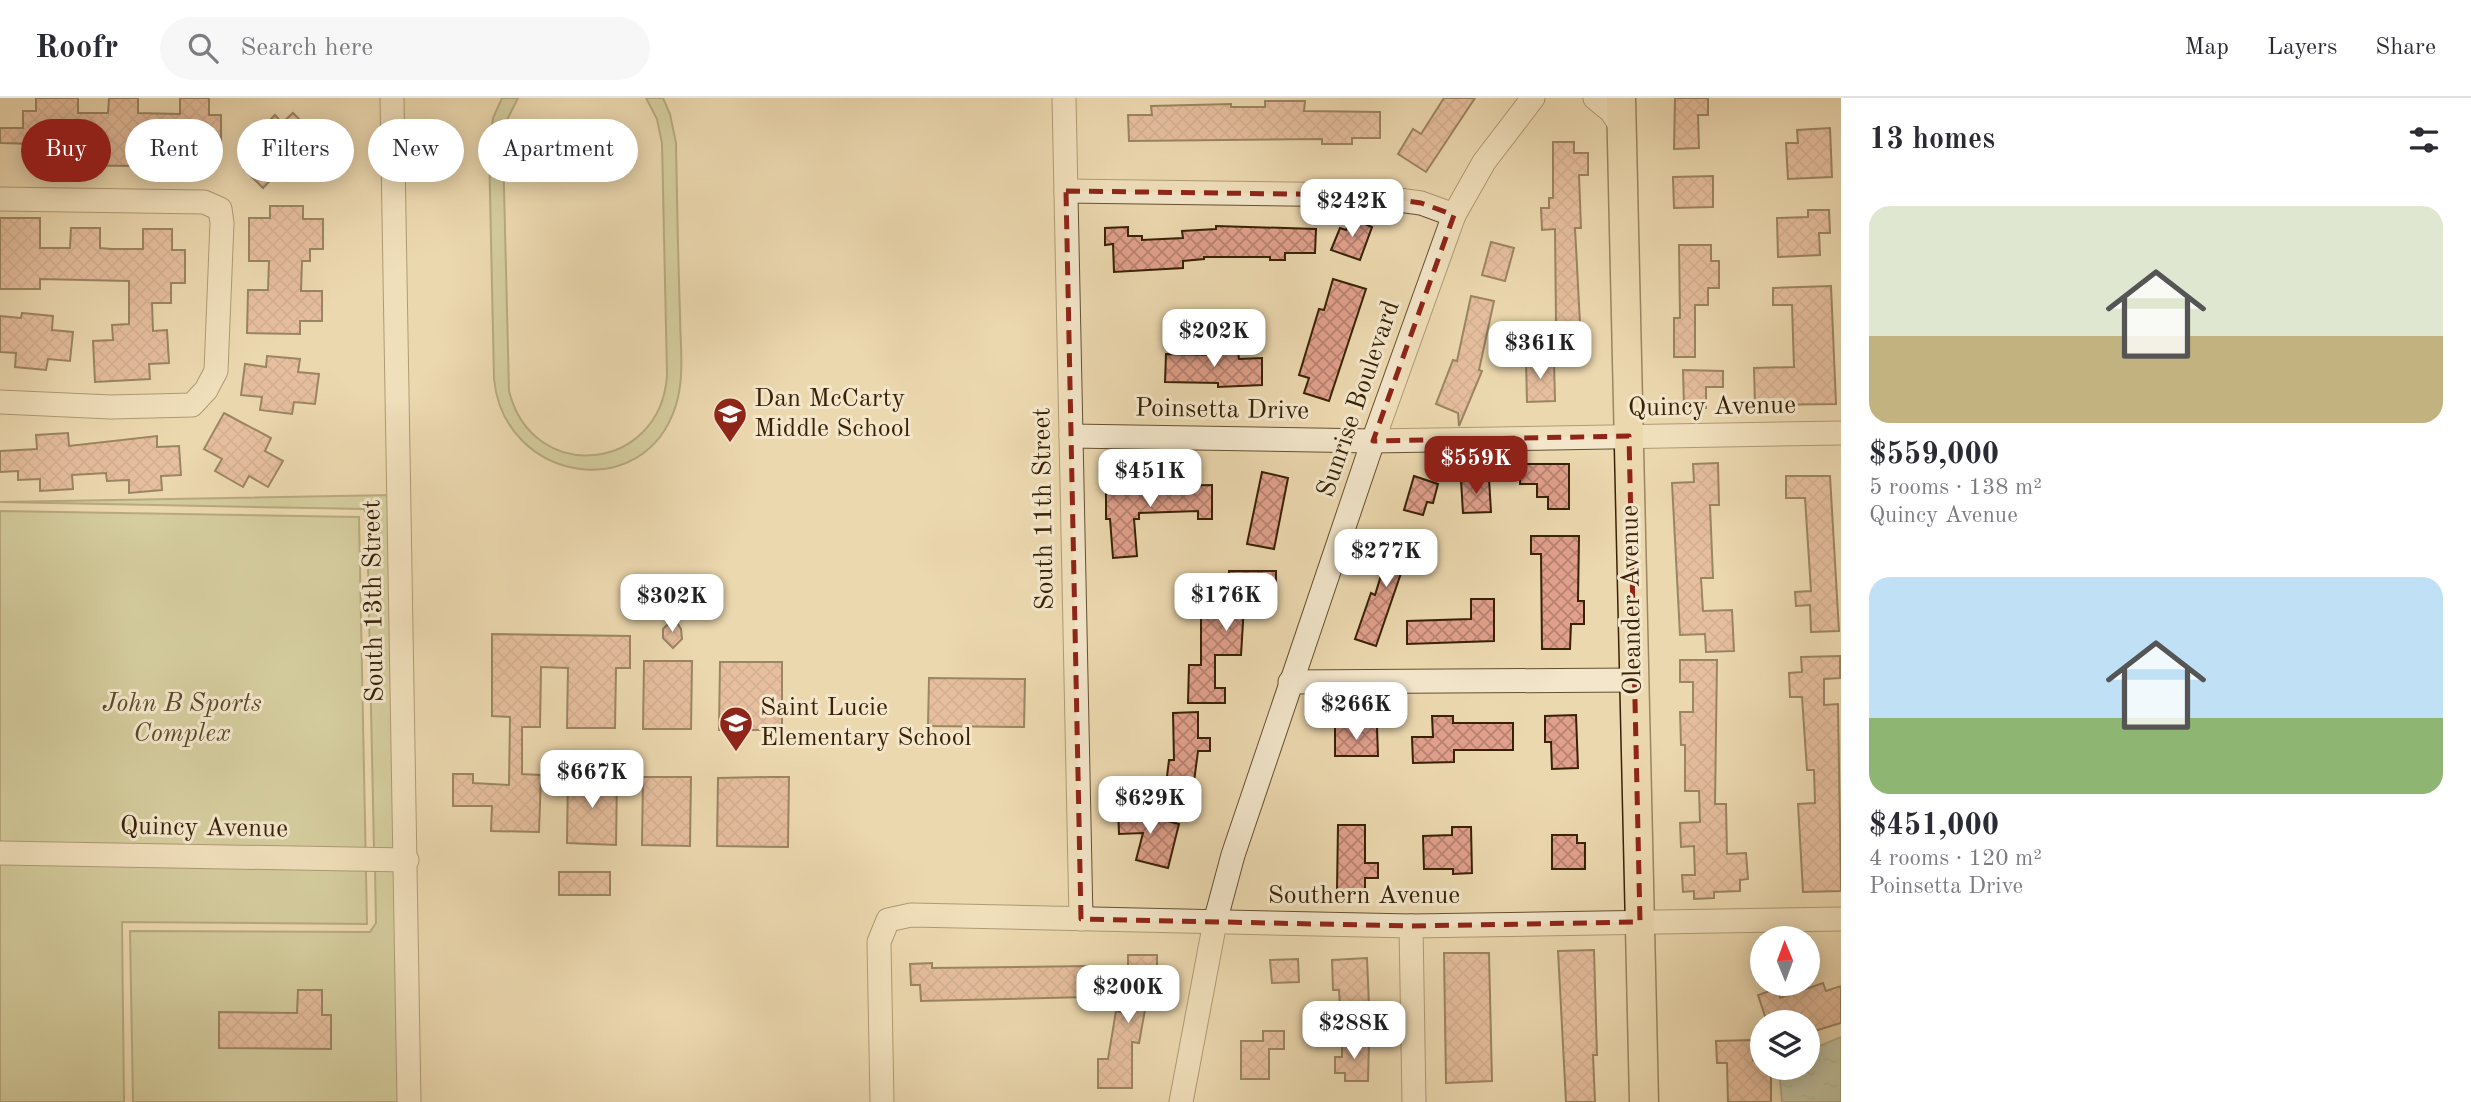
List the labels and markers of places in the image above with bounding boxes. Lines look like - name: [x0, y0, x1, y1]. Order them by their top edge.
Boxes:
- pin: $242K: [1303, 180, 1401, 239]
- pin: $202K: [1165, 310, 1263, 369]
- pin: $361K: [1491, 322, 1589, 381]
- place label: Dan McCarty Middle School: [754, 386, 911, 442]
- school or university icon: Dan McCarty Middle School: [711, 395, 749, 444]
- pin: $559K: [1427, 436, 1525, 496]
- pin: $451K: [1101, 450, 1199, 509]
- pin: $277K: [1337, 530, 1435, 589]
- pin: $302K: [623, 574, 721, 634]
- pin: $176K: [1177, 574, 1275, 633]
- pin: $266K: [1307, 682, 1405, 742]
- place label: Saint Lucie Elementary School: [760, 695, 972, 751]
- school or university icon: Saint Lucie Elementary School: [717, 704, 755, 753]
- pin: $667K: [543, 750, 641, 810]
- pin: $629K: [1101, 776, 1199, 836]
- pin: $200K: [1079, 965, 1177, 1025]
- pin: $288K: [1305, 1002, 1403, 1061]

